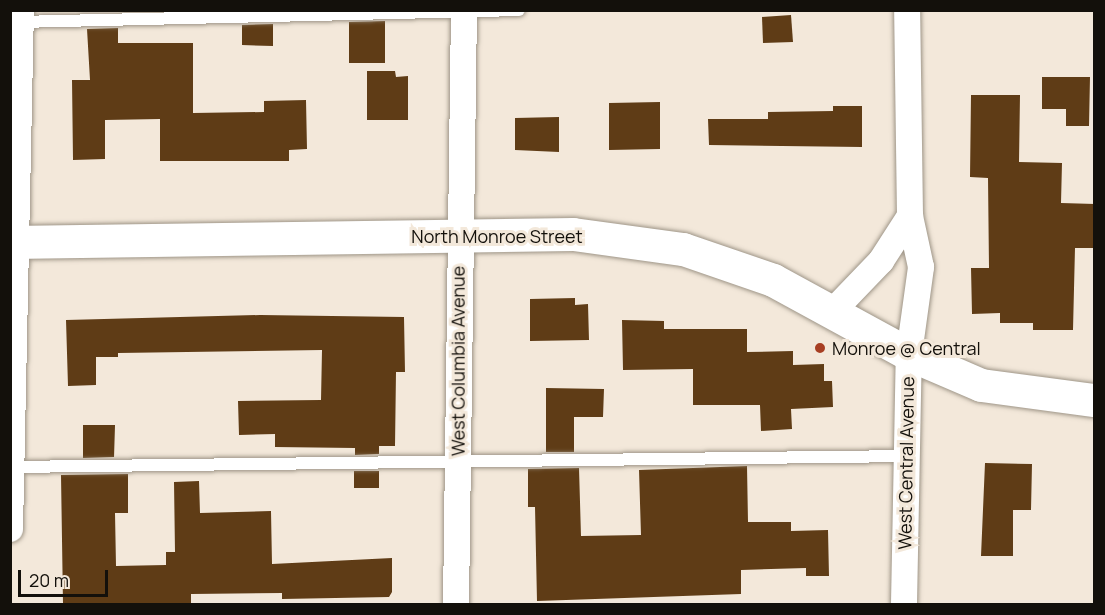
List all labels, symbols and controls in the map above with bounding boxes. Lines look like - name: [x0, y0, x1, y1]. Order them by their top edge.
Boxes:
- street label: North Monroe Street: [411, 225, 583, 247]
- street label: West Columbia Avenue: [447, 266, 469, 456]
- place label: Monroe @ Central: [832, 337, 981, 359]
- marker: Monroe @ Central: [813, 341, 827, 355]
- street label: West Central Avenue: [894, 376, 918, 550]
- scale bar: [21, 558, 111, 596]
- text: 20 m: [29, 568, 69, 592]

